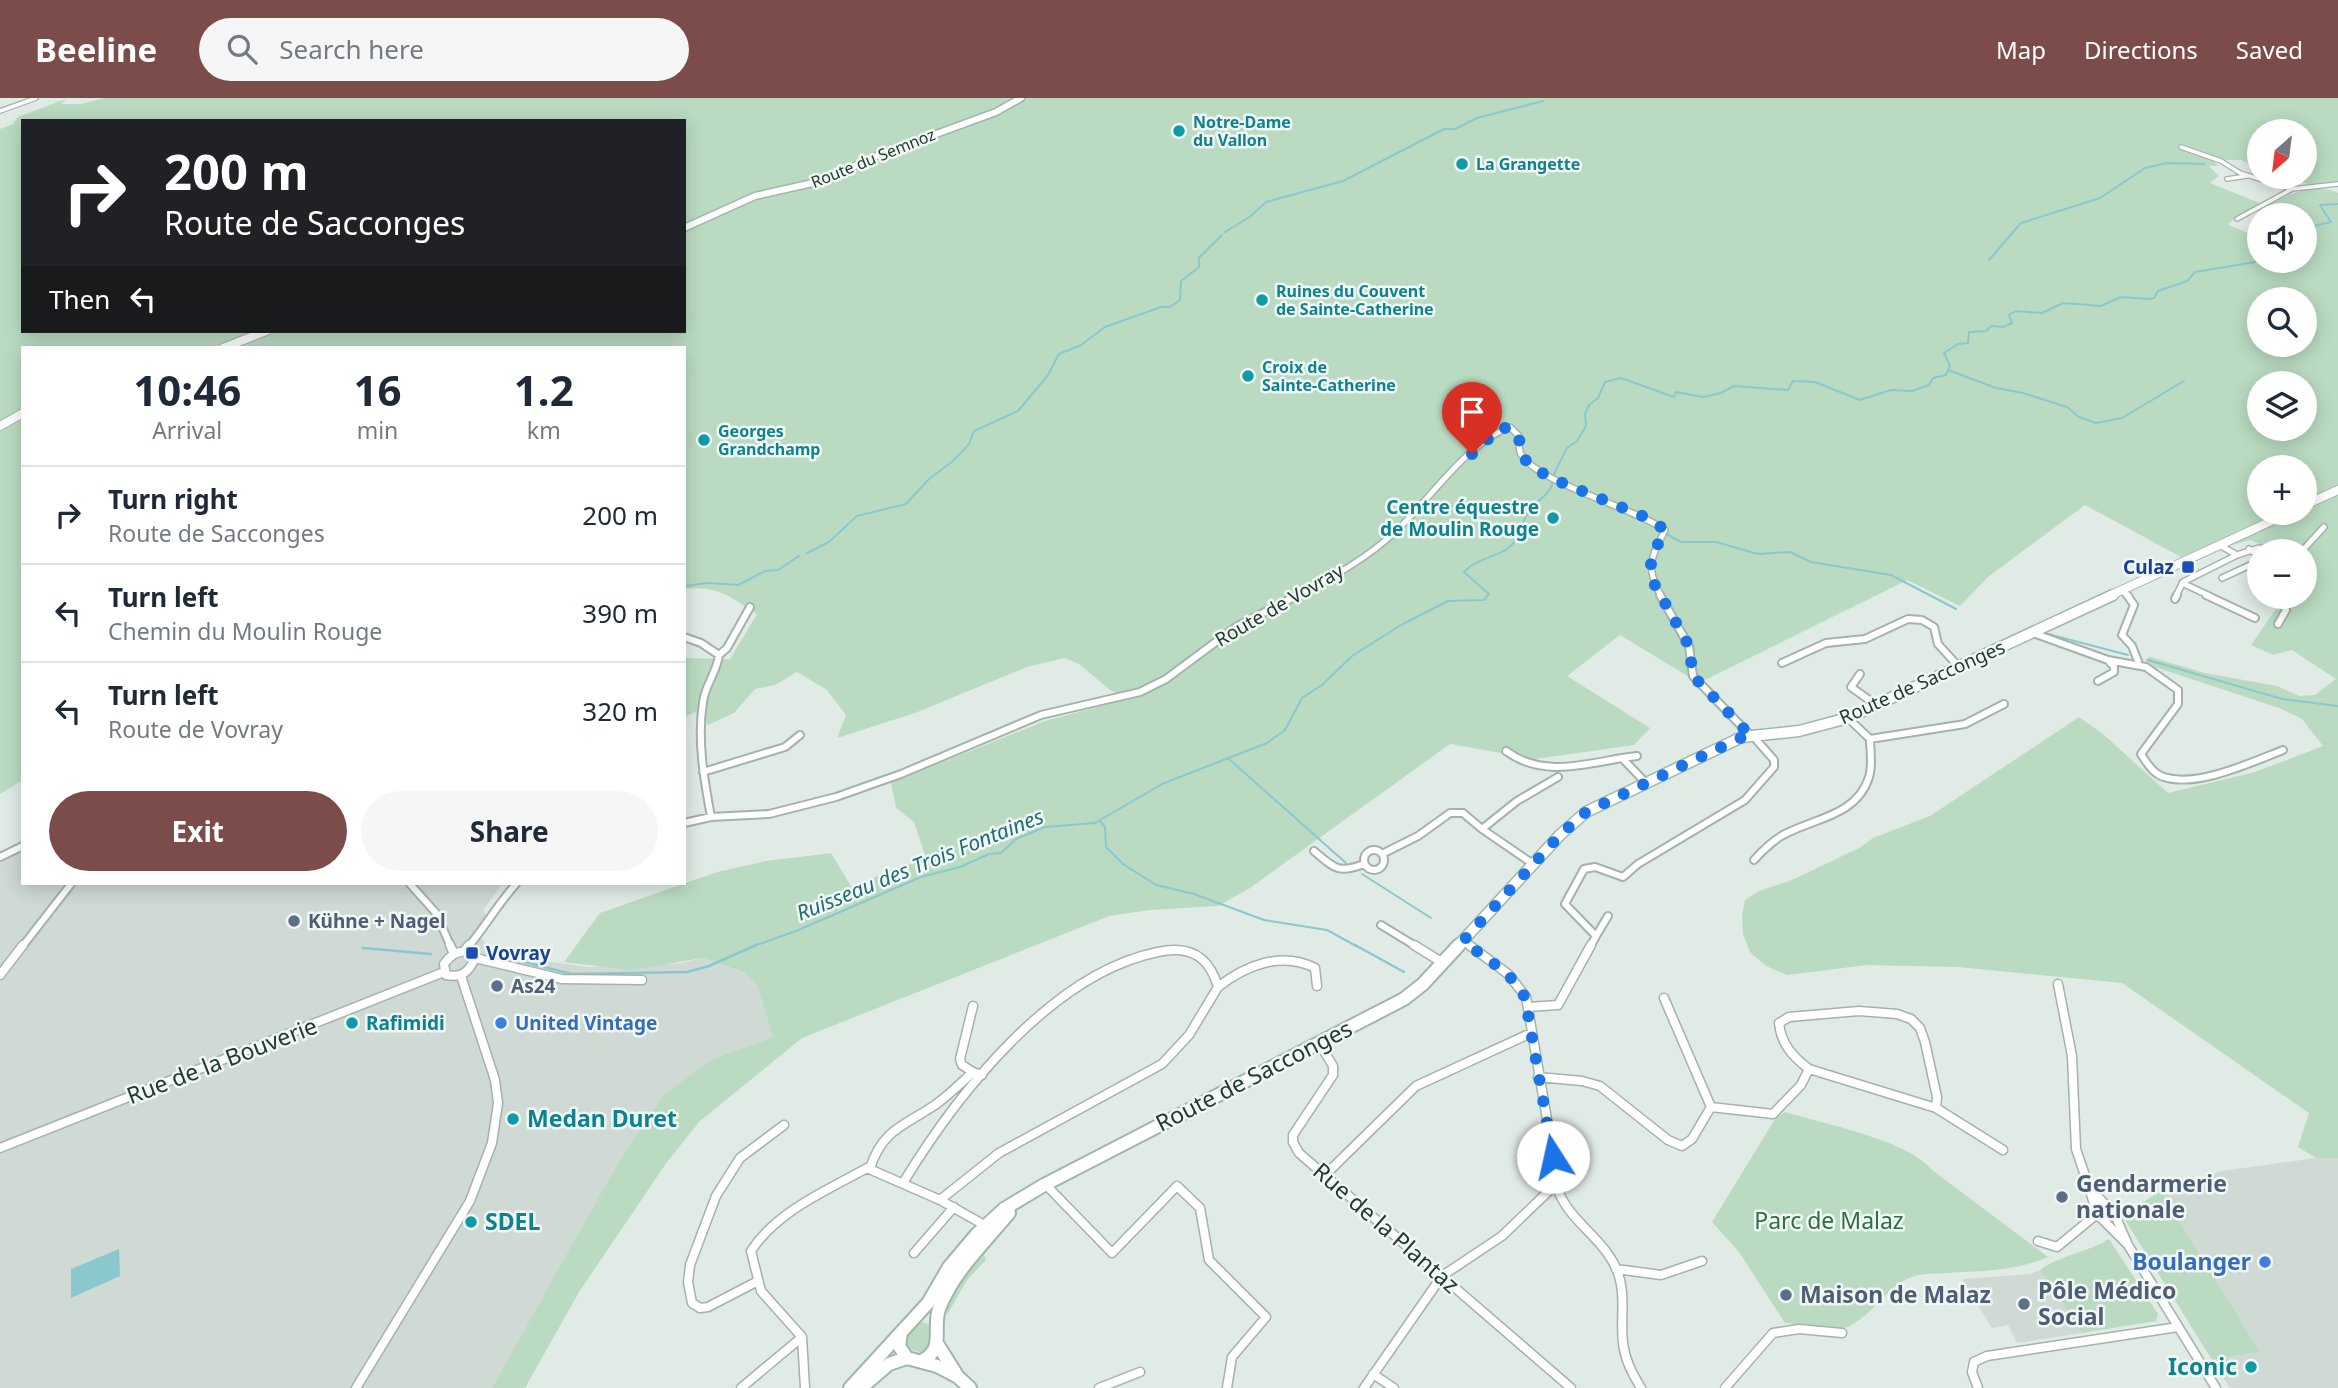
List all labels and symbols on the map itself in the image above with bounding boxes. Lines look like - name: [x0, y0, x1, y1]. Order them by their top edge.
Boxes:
- place label: Notre-Dame du Vallon: [1193, 111, 1291, 151]
- north arrow: [2247, 119, 2317, 189]
- street label: Route du Semnoz: [808, 123, 938, 193]
- marker: Notre-Dame du Vallon: [1171, 123, 1187, 139]
- place label: La Grangette: [1476, 153, 1580, 175]
- marker: La Grangette: [1454, 156, 1470, 172]
- place label: Ruines du Couvent de Sainte-Catherine: [1276, 280, 1434, 320]
- marker: Ruines du Couvent de Sainte-Catherine: [1254, 292, 1270, 308]
- place label: Croix de Sainte-Catherine: [1262, 356, 1396, 396]
- marker: Croix de Sainte-Catherine: [1240, 368, 1256, 384]
- pin: [1442, 382, 1502, 454]
- place label: Georges Grandchamp: [718, 420, 820, 460]
- marker: Georges Grandchamp: [696, 432, 712, 448]
- place label: Centre équestre de Moulin Rouge: [1380, 494, 1539, 542]
- marker: Centre équestre de Moulin Rouge: [1545, 510, 1561, 526]
- place label: Culaz: [2123, 554, 2174, 580]
- street label: Route de Vovray: [1210, 557, 1348, 652]
- marker: Culaz: [2180, 559, 2196, 575]
- street label: Route de Sacconges: [1835, 634, 2009, 730]
- water label: Ruisseau des Trois Fontaines: [792, 802, 1047, 927]
- place label: Kühne + Nagel: [308, 908, 446, 934]
- marker: Kühne + Nagel: [286, 913, 302, 929]
- place label: Vovray: [486, 940, 551, 966]
- marker: Vovray: [464, 945, 480, 961]
- place label: As24: [511, 973, 556, 999]
- marker: As24: [489, 978, 505, 994]
- street label: Rue de la Bouverie: [122, 1009, 321, 1111]
- place label: Rafimidi: [366, 1010, 445, 1036]
- place label: United Vintage: [515, 1010, 657, 1036]
- street label: Route de Sacconges: [1150, 1012, 1357, 1139]
- marker: Rafimidi: [344, 1015, 360, 1031]
- marker: United Vintage: [493, 1015, 509, 1031]
- place label: Medan Duret: [527, 1102, 677, 1134]
- marker: Medan Duret: [505, 1111, 521, 1127]
- position arrow: [1516, 1120, 1590, 1194]
- street label: Rue de la Plantaz: [1307, 1155, 1467, 1300]
- place label: Gendarmerie nationale: [2076, 1167, 2227, 1225]
- marker: Gendarmerie nationale: [2054, 1189, 2070, 1205]
- park label: Parc de Malaz: [1754, 1204, 1904, 1236]
- place label: SDEL: [485, 1205, 540, 1237]
- marker: SDEL: [463, 1214, 479, 1230]
- place label: Boulanger: [2132, 1245, 2251, 1277]
- marker: Boulanger: [2257, 1254, 2273, 1270]
- place label: Pôle Médico Social: [2038, 1274, 2176, 1332]
- place label: Maison de Malaz: [1800, 1278, 1991, 1310]
- marker: Maison de Malaz: [1778, 1287, 1794, 1303]
- marker: Pôle Médico Social: [2016, 1296, 2032, 1312]
- place label: Iconic: [2168, 1350, 2237, 1382]
- marker: Iconic: [2243, 1359, 2259, 1375]

